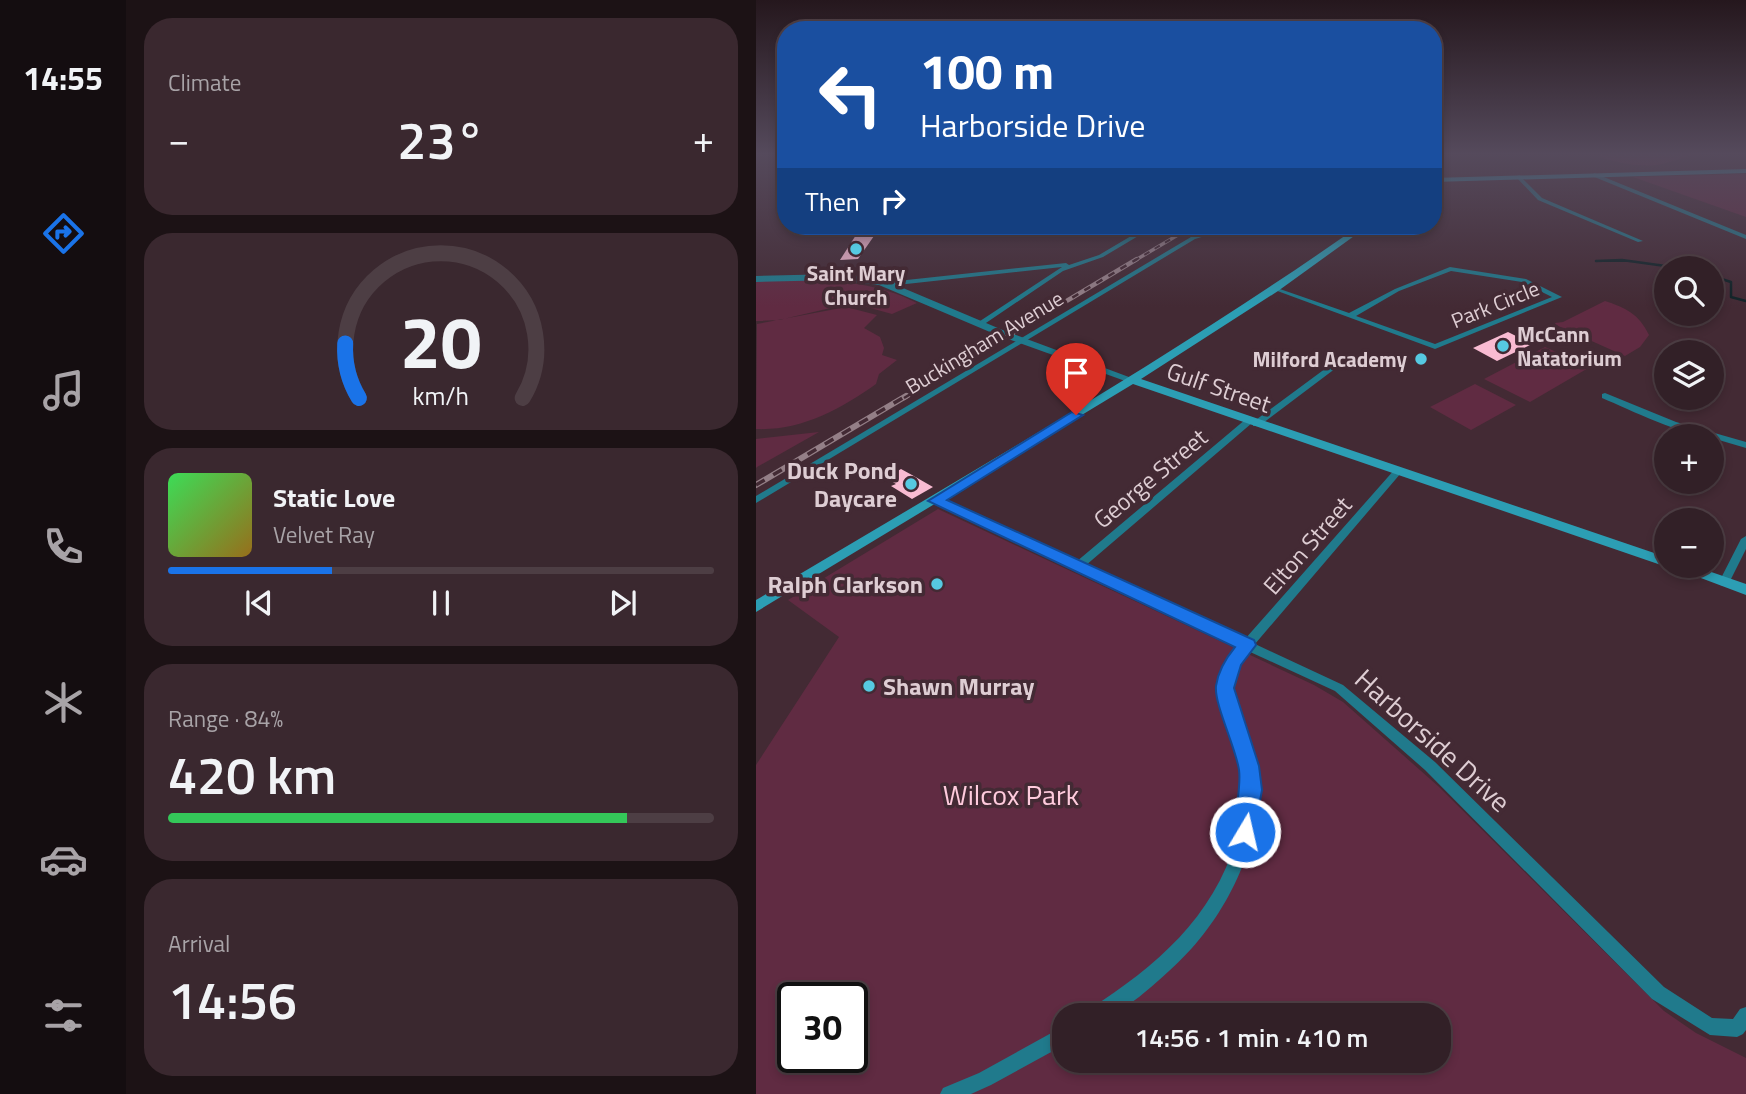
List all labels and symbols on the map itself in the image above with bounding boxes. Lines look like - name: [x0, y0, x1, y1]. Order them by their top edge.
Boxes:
- marker: Saint Mary Church: [848, 241, 864, 257]
- place label: Saint Mary Church: [807, 257, 906, 313]
- street label: Park Circle: [1446, 272, 1544, 336]
- street label: Buckingham Avenue: [899, 282, 1069, 402]
- place label: McCann Natatorium: [1517, 318, 1622, 374]
- marker: McCann Natatorium: [1495, 338, 1511, 354]
- pin: [1046, 343, 1106, 415]
- place label: Milford Academy: [1252, 343, 1407, 375]
- marker: Milford Academy: [1413, 351, 1429, 367]
- street label: Gulf Street: [1162, 352, 1277, 422]
- street label: George Street: [1085, 419, 1215, 537]
- place label: Duck Pond Daycare: [787, 452, 897, 516]
- marker: Duck Pond Daycare: [903, 476, 919, 492]
- street label: Elton Street: [1254, 487, 1360, 602]
- place label: Ralph Clarkson: [767, 566, 923, 602]
- marker: Ralph Clarkson: [929, 576, 945, 592]
- street label: Harborside Drive: [1345, 658, 1521, 822]
- place label: Shawn Murray: [883, 668, 1034, 704]
- marker: Shawn Murray: [861, 678, 877, 694]
- park label: Wilcox Park: [943, 773, 1079, 816]
- position arrow: [1208, 795, 1282, 869]
- speed limit sign: 30: [777, 982, 868, 1073]

